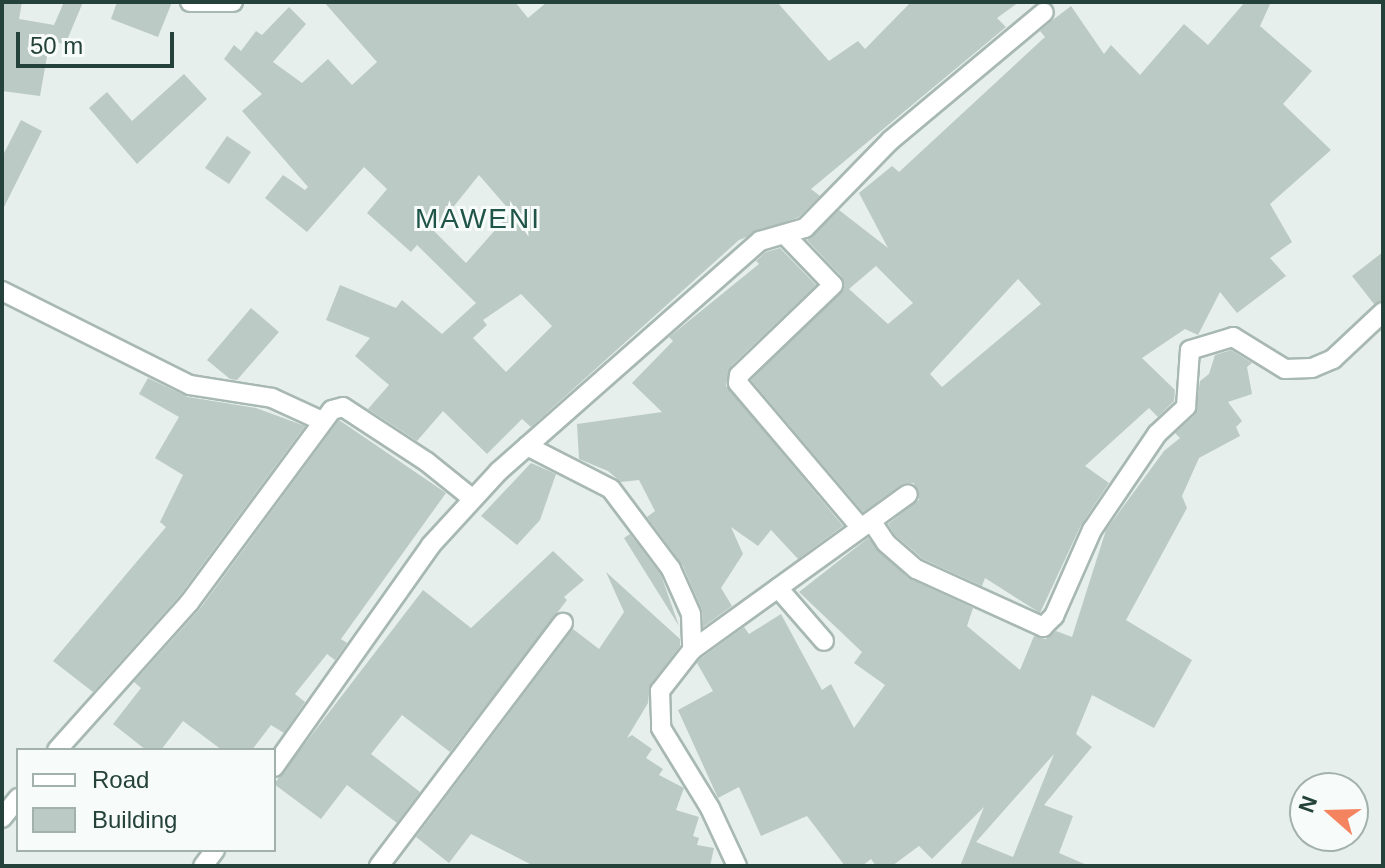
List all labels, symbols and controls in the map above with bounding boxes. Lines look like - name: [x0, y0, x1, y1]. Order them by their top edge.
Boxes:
- scale bar: [20, 16, 178, 66]
- text: 50 m: [30, 32, 83, 59]
- district label: MAWENI: [415, 202, 541, 236]
- legend: [16, 748, 276, 852]
- text: Road: [92, 766, 149, 793]
- north arrow: [1289, 772, 1369, 852]
- text: N: [1293, 793, 1322, 816]
- text: Building: [92, 806, 177, 833]

